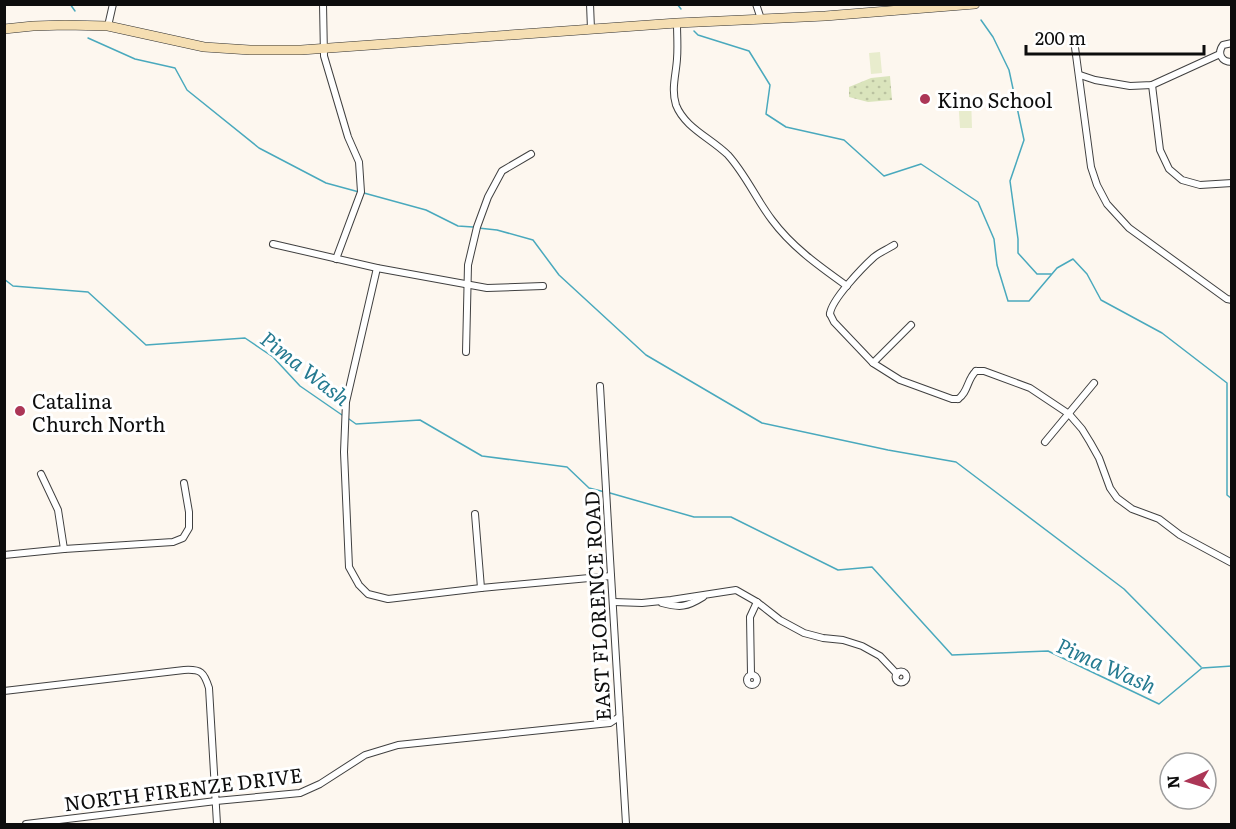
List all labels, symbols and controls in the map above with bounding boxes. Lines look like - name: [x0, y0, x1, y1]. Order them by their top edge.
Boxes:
- scale bar: [1026, 18, 1204, 56]
- text: 200 m: [1035, 24, 1086, 51]
- place label: Kino School: [937, 84, 1053, 114]
- marker: Kino School: [918, 92, 932, 106]
- water label: Pima Wash: [255, 322, 358, 412]
- place label: Catalina Church North: [32, 385, 166, 438]
- marker: Catalina Church North: [13, 404, 27, 418]
- street label: EAST FLORENCE ROAD: [575, 490, 617, 722]
- water label: Pima Wash: [1052, 628, 1162, 700]
- north arrow: [1158, 751, 1218, 811]
- street label: NORTH FIRENZE DRIVE: [62, 758, 304, 818]
- text: N: [1160, 775, 1184, 790]

